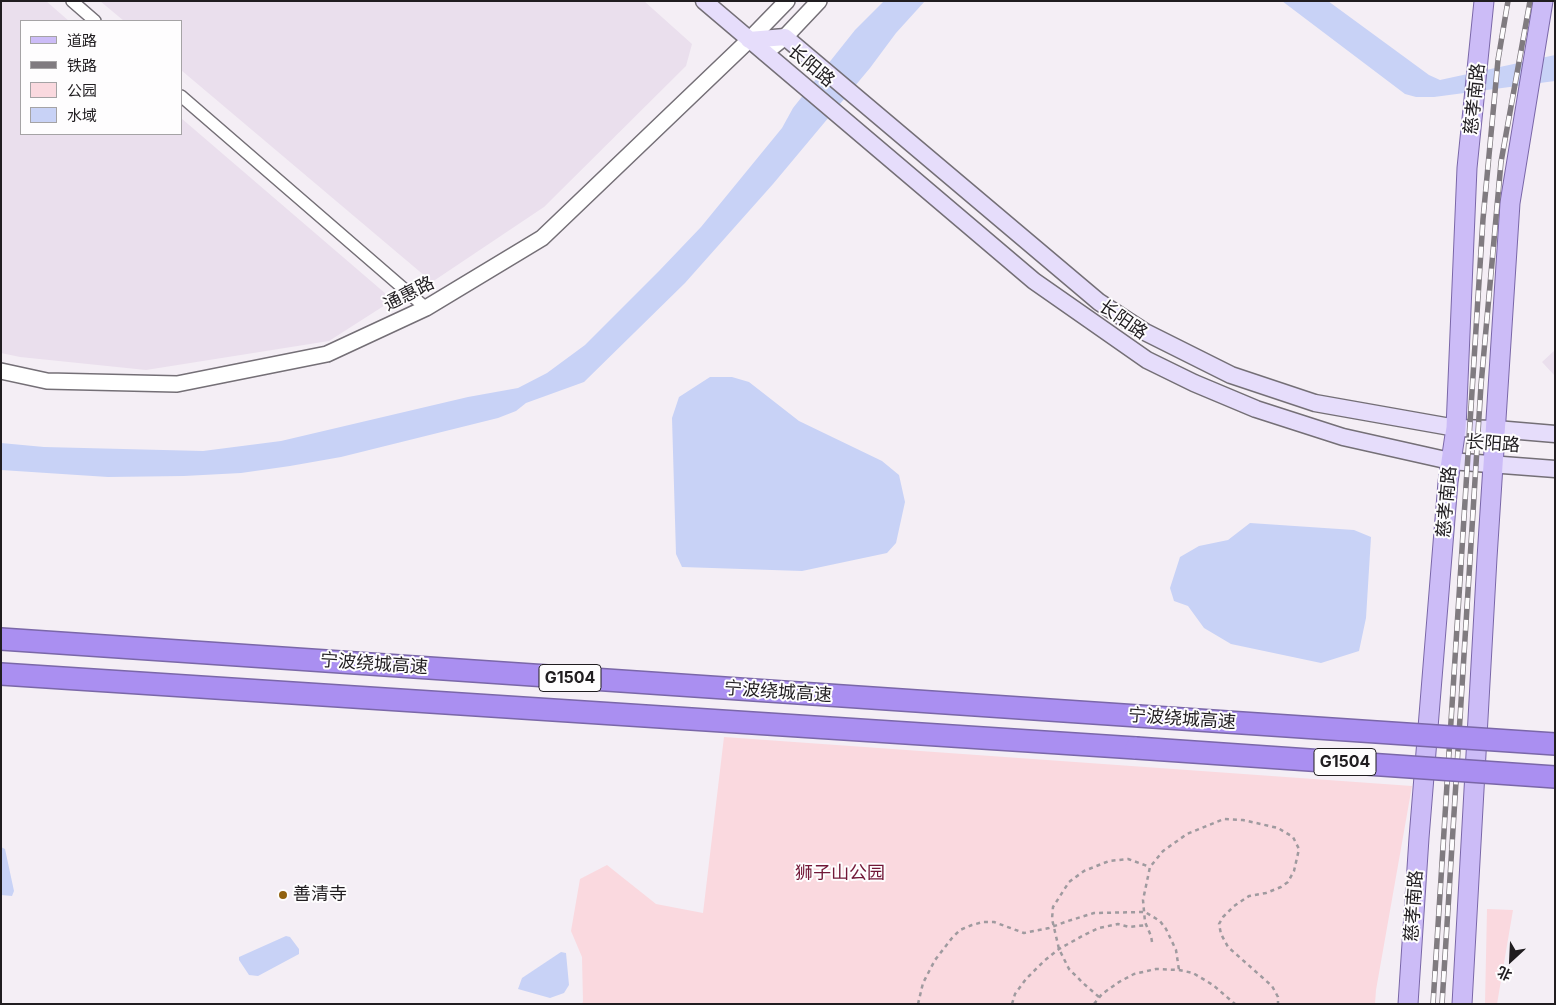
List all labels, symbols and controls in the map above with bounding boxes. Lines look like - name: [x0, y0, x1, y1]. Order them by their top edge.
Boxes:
- legend: [20, 20, 182, 135]
- text: 道路: [67, 31, 97, 50]
- street label: 长阳路: [783, 40, 839, 92]
- text: 铁路: [67, 56, 97, 75]
- street label: 慈孝南路: [1460, 62, 1490, 136]
- text: 公园: [67, 81, 97, 100]
- text: 水域: [67, 106, 97, 125]
- street label: 通惠路: [380, 272, 438, 316]
- street label: 长阳路: [1095, 296, 1151, 344]
- street label: 长阳路: [1465, 431, 1521, 457]
- street label: 慈孝南路: [1433, 465, 1461, 539]
- street label: 宁波绕城高速: [319, 649, 429, 679]
- road number: G1504: [539, 664, 601, 691]
- street label: 宁波绕城高速: [723, 677, 833, 707]
- street label: 宁波绕城高速: [1127, 704, 1237, 734]
- road number: G1504: [1314, 749, 1376, 776]
- park label: 狮子山公园: [795, 863, 885, 885]
- street label: 慈孝南路: [1401, 869, 1427, 943]
- place label: 善清寺: [293, 884, 347, 906]
- marker: 善清寺: [277, 889, 289, 901]
- north arrow: [1486, 935, 1536, 985]
- text: 北: [1495, 963, 1514, 985]

